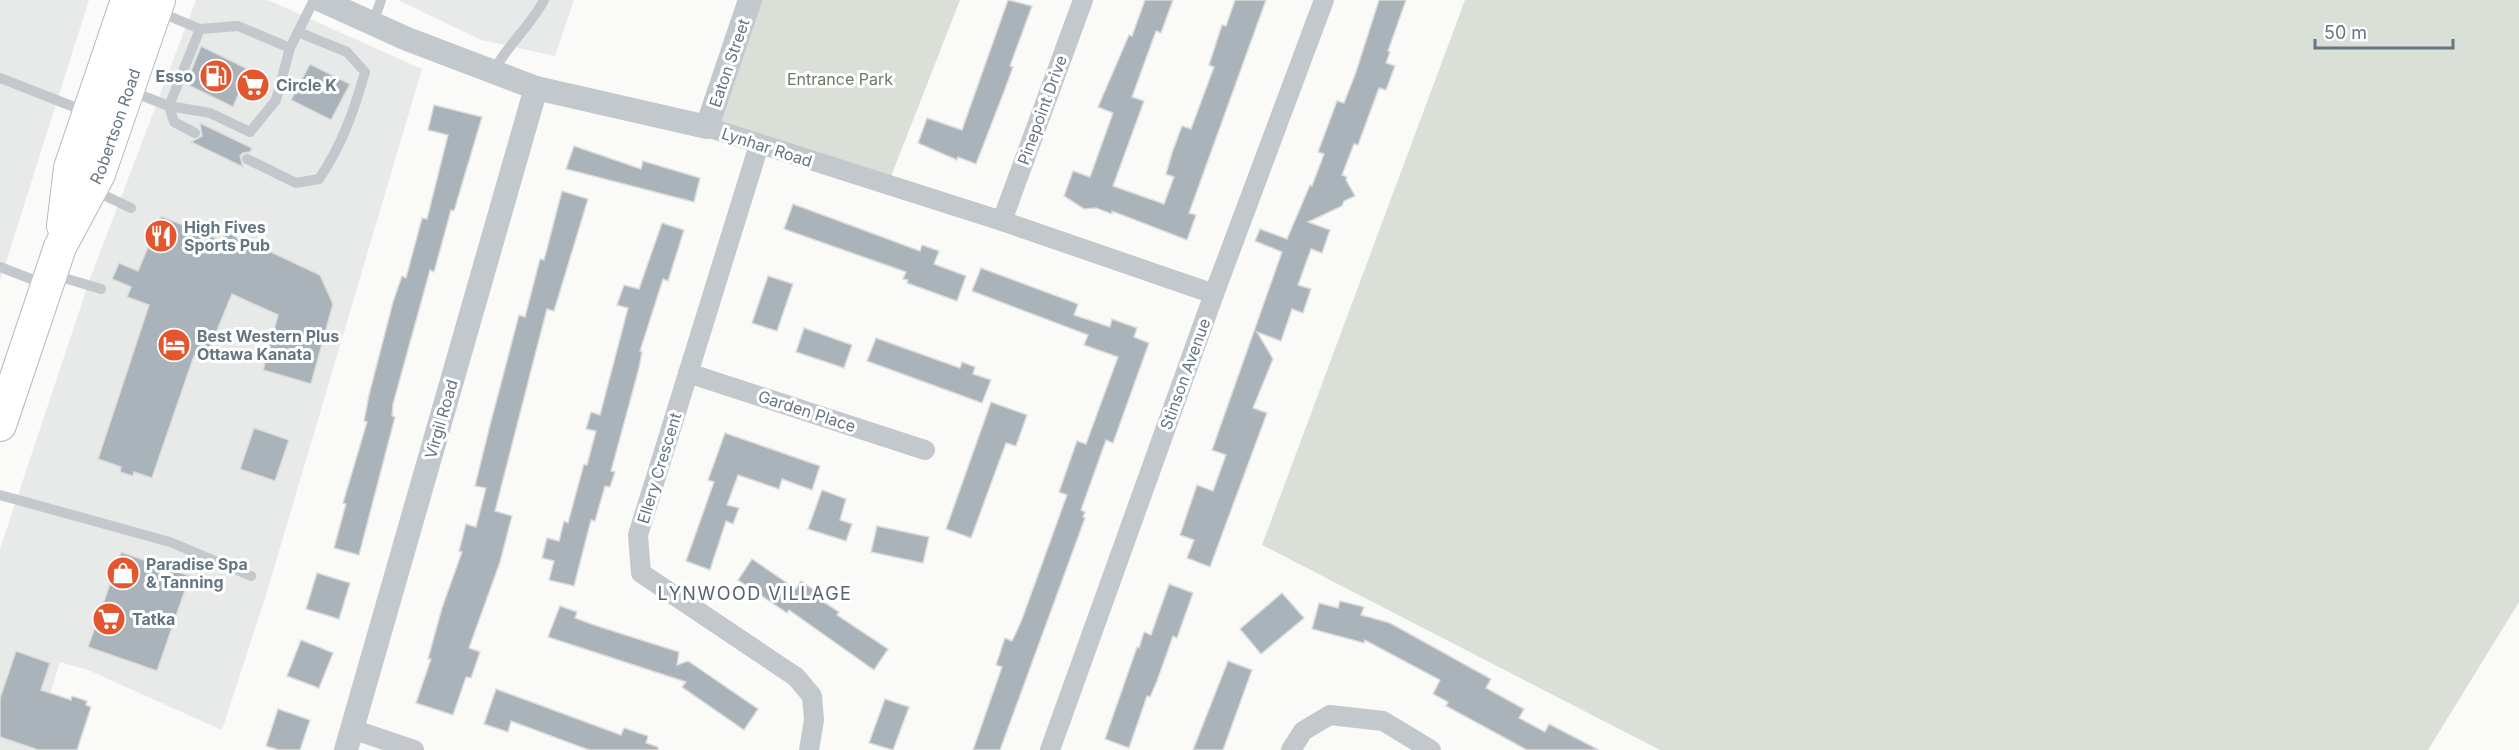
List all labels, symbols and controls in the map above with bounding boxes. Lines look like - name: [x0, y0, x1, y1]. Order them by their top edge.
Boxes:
- scale bar: [2315, 12, 2453, 50]
- street label: Eaton Street: [705, 16, 753, 110]
- text: 50 m: [2324, 22, 2367, 43]
- street label: Pinepoint Drive: [1013, 53, 1071, 167]
- fuel station icon: Esso: [198, 58, 234, 94]
- street label: Robertson Road: [85, 66, 145, 188]
- place label: Esso: [156, 66, 193, 86]
- supermarket icon: Circle K: [235, 67, 271, 103]
- park label: Entrance Park: [787, 69, 893, 89]
- place label: Circle K: [276, 75, 337, 95]
- street label: Lynhar Road: [719, 123, 815, 171]
- place label: High Fives Sports Pub: [184, 217, 270, 255]
- restaurant icon: High Fives Sports Pub: [143, 218, 179, 254]
- street label: Stinson Avenue: [1156, 316, 1214, 432]
- place label: Best Western Plus Ottawa Kanata: [197, 326, 339, 364]
- hotel icon: Best Western Plus Ottawa Kanata: [156, 327, 192, 363]
- street label: Virgil Road: [420, 377, 462, 461]
- street label: Garden Place: [756, 386, 858, 436]
- street label: Ellery Crescent: [633, 410, 685, 526]
- place label: Paradise Spa & Tanning: [146, 554, 248, 592]
- shop icon: Paradise Spa & Tanning: [105, 555, 141, 591]
- district label: LYNWOOD VILLAGE: [658, 583, 852, 604]
- supermarket icon: Tatka: [91, 601, 127, 637]
- place label: Tatka: [132, 609, 175, 629]

